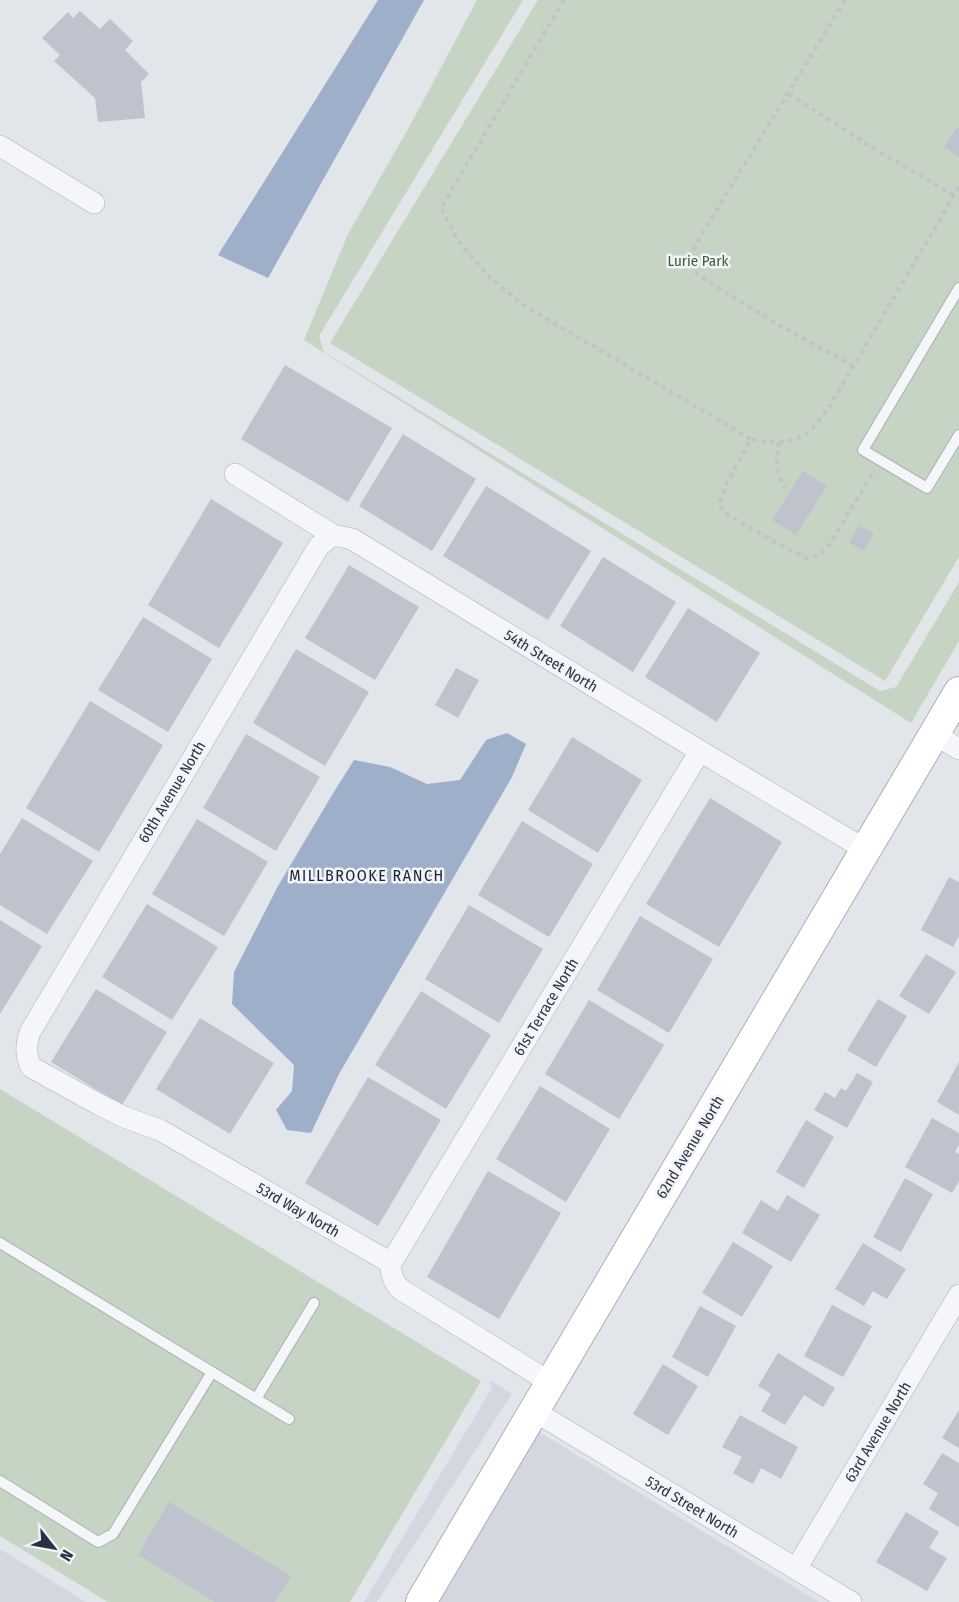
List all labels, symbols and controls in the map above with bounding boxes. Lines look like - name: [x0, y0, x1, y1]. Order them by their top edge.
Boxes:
- park label: Lurie Park: [668, 252, 728, 270]
- street label: 54th Street North: [501, 626, 601, 696]
- street label: 60th Avenue North: [135, 738, 209, 846]
- district label: MILLBROOKE RANCH: [289, 866, 445, 885]
- street label: 61st Terrace North: [510, 955, 582, 1059]
- street label: 62nd Avenue North: [652, 1092, 728, 1202]
- street label: 53rd Way North: [253, 1179, 343, 1241]
- street label: 63rd Avenue North: [841, 1378, 915, 1486]
- street label: 53rd Street North: [642, 1472, 742, 1542]
- north arrow: [24, 1518, 84, 1578]
- text: N: [56, 1546, 77, 1564]

